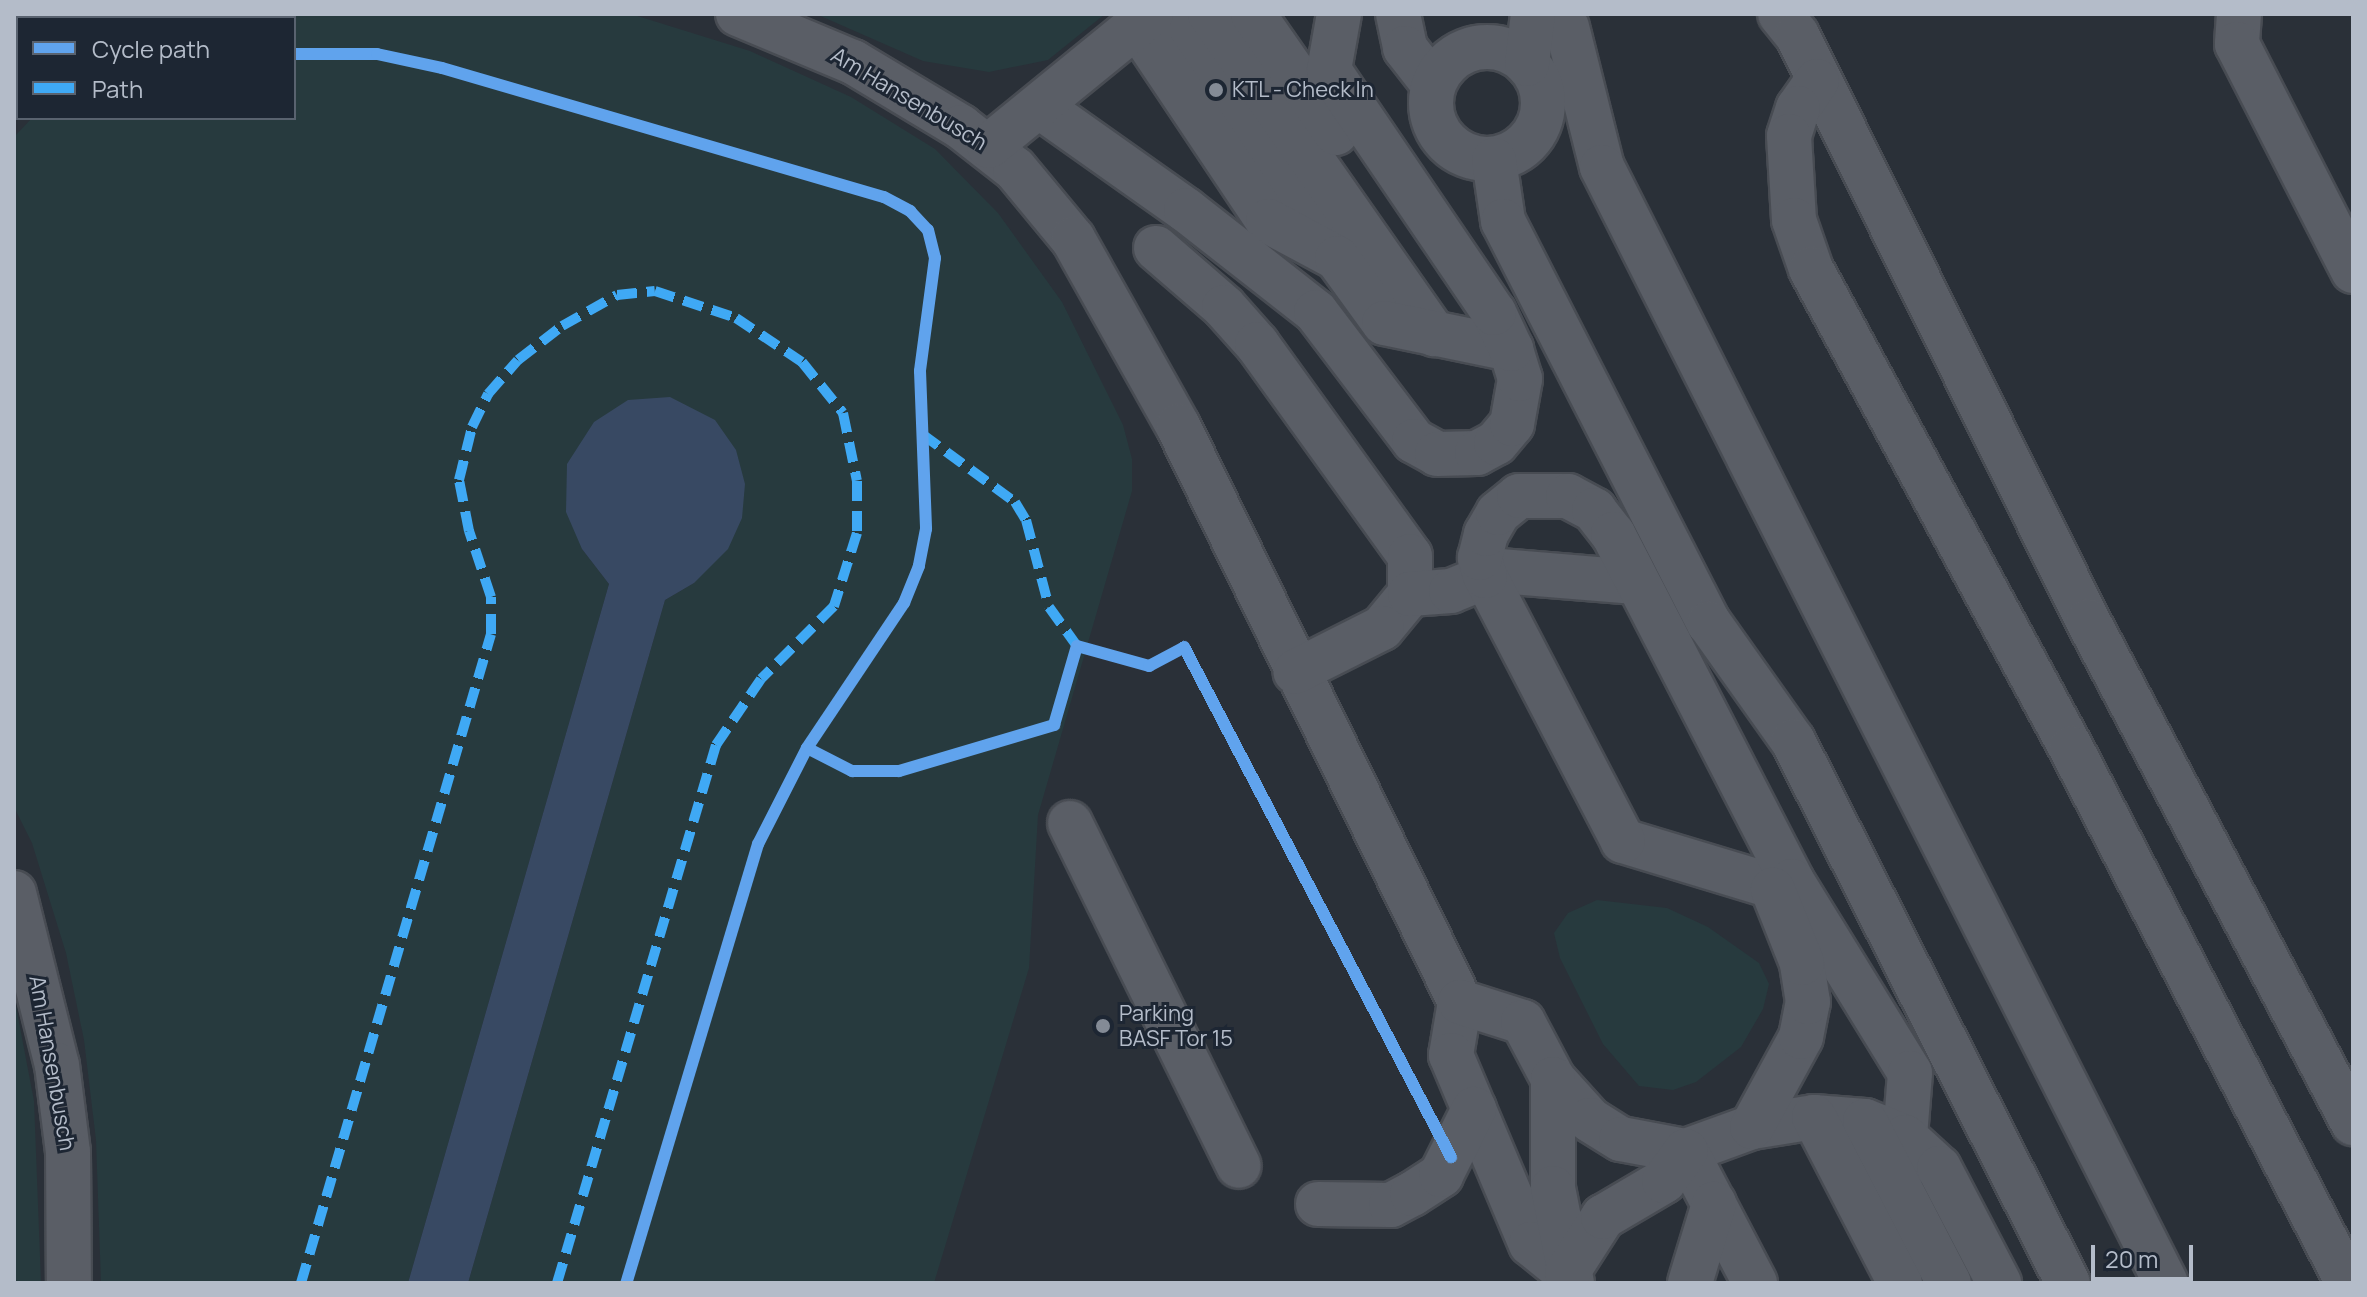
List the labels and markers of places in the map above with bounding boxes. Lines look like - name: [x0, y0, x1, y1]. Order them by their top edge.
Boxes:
- place label: KTL - Check In: [1232, 77, 1375, 103]
- marker: KTL - Check In: [1207, 81, 1225, 99]
- place label: Parking BASF Tor 15: [1119, 1000, 1233, 1052]
- marker: Parking BASF Tor 15: [1094, 1017, 1112, 1035]

